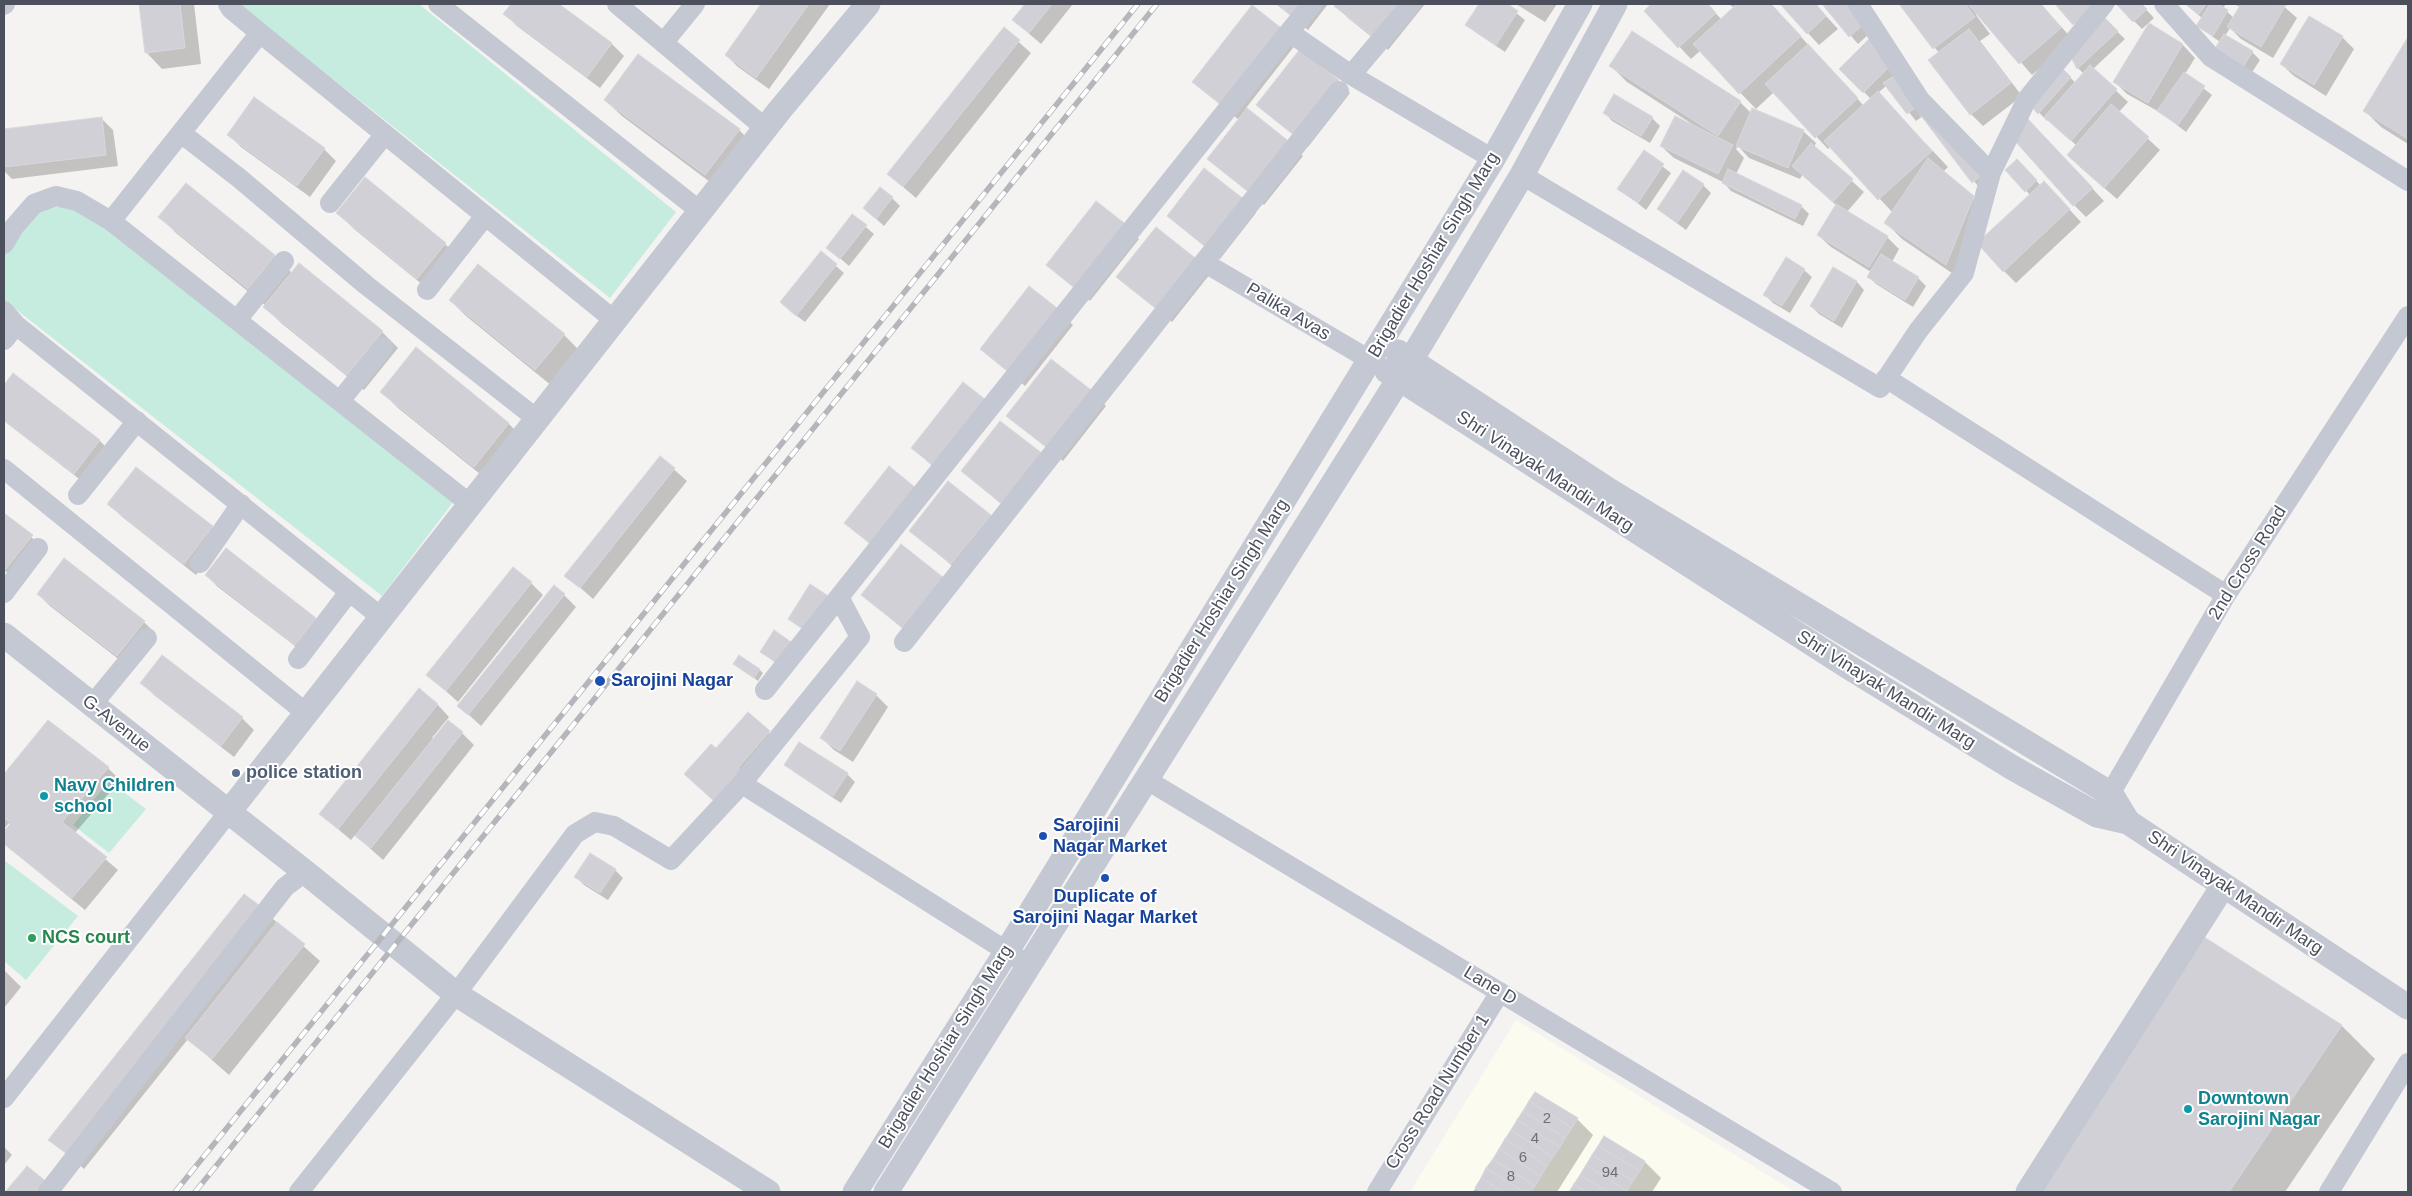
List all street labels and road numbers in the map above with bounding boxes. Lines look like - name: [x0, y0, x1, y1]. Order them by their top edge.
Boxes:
- street label: Brigadier Hoshiar Singh Marg: [1364, 148, 1504, 362]
- street label: Palika Avas: [1242, 279, 1334, 345]
- street label: Shri Vinayak Mandir Marg: [1452, 407, 1638, 537]
- street label: Brigadier Hoshiar Singh Marg: [1150, 495, 1294, 707]
- street label: 2nd Cross Road: [2204, 502, 2292, 624]
- street label: Shri Vinayak Mandir Marg: [1793, 626, 1979, 754]
- street label: G-Avenue: [78, 691, 154, 757]
- street label: Shri Vinayak Mandir Marg: [2143, 826, 2327, 960]
- street label: Brigadier Hoshiar Singh Marg: [874, 941, 1018, 1153]
- street label: Lane D: [1460, 962, 1520, 1010]
- street label: Cross Road Number 1: [1381, 1010, 1495, 1174]

